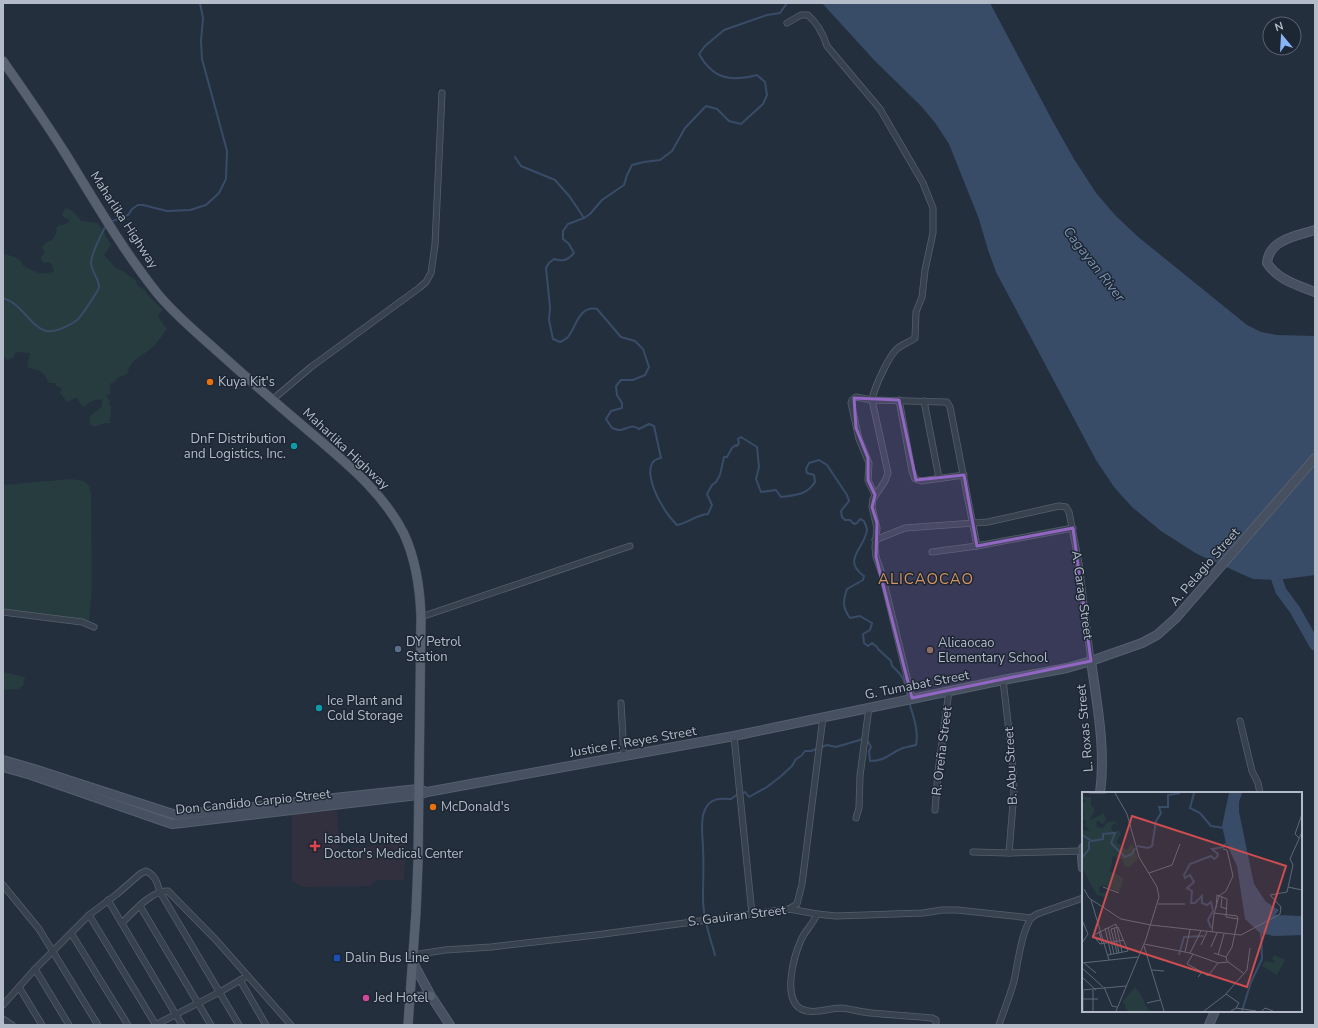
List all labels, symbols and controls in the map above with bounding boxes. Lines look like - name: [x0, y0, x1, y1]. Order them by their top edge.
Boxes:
- north arrow: [1262, 16, 1302, 56]
- text: N: [1273, 19, 1285, 35]
- street label: Maharlika Highway: [86, 168, 162, 272]
- water label: Cagayan River: [1059, 223, 1130, 306]
- place label: Kuya Kit's: [218, 373, 275, 391]
- marker: Kuya Kit's: [205, 377, 215, 387]
- street label: Maharlika Highway: [299, 404, 394, 494]
- place label: DnF Distribution and Logistics, Inc.: [184, 430, 286, 463]
- marker: DnF Distribution and Logistics, Inc.: [289, 441, 299, 451]
- street label: A. Pelagio Street: [1166, 524, 1244, 610]
- street label: A. Carag Street: [1067, 549, 1097, 641]
- district label: ALICAOCAO: [878, 569, 974, 589]
- place label: DY Petrol Station: [406, 633, 461, 666]
- place label: Alicaocao Elementary School: [938, 634, 1048, 667]
- marker: DY Petrol Station: [393, 644, 403, 654]
- marker: Alicaocao Elementary School: [925, 645, 935, 655]
- street label: G. Tumabat Street: [863, 666, 971, 704]
- street label: L. Roxas Street: [1072, 683, 1098, 773]
- place label: Ice Plant and Cold Storage: [327, 692, 403, 725]
- marker: Ice Plant and Cold Storage: [314, 703, 324, 713]
- street label: R. Oreña Street: [928, 705, 956, 797]
- street label: Justice F. Reyes Street: [567, 722, 698, 762]
- street label: B. Abu Street: [1000, 726, 1022, 805]
- street label: Don Candido Carpio Street: [175, 785, 332, 819]
- inset map: [1082, 792, 1302, 1012]
- place label: McDonald's: [441, 798, 510, 816]
- marker: McDonald's: [428, 802, 438, 812]
- place label: Isabela United Doctor's Medical Center: [324, 830, 463, 863]
- marker: Isabela United Doctor's Medical Center: [309, 840, 321, 852]
- street label: S. Gauiran Street: [687, 901, 787, 931]
- place label: Dalin Bus Line: [345, 949, 429, 967]
- marker: Dalin Bus Line: [332, 953, 342, 963]
- place label: Jed Hotel: [373, 989, 429, 1007]
- marker: Jed Hotel: [361, 993, 371, 1003]

